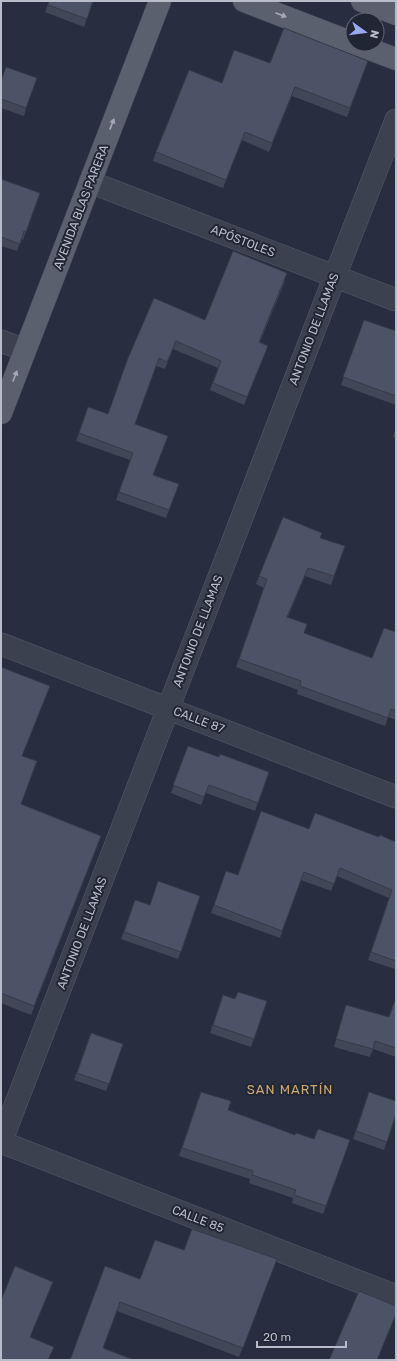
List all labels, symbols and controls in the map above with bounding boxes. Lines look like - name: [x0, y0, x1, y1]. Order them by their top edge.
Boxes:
- one-way arrow: [275, 12, 286, 18]
- north arrow: [345, 12, 385, 52]
- text: N: [367, 29, 381, 40]
- one-way arrow: [110, 118, 116, 130]
- street label: AVENIDA BLAS PARERA: [51, 143, 111, 271]
- street label: APÓSTOLES: [209, 222, 277, 260]
- street label: ANTONIO DE LLAMAS: [286, 271, 342, 387]
- one-way arrow: [13, 370, 19, 382]
- street label: ANTONIO DE LLAMAS: [170, 573, 226, 689]
- street label: CALLE 87: [172, 704, 226, 736]
- street label: ANTONIO DE LLAMAS: [54, 875, 110, 991]
- district label: SAN MARTÍN: [247, 1082, 333, 1097]
- street label: CALLE 85: [170, 1203, 226, 1235]
- scale bar: [257, 1323, 346, 1349]
- text: 20 m: [263, 1330, 291, 1344]

